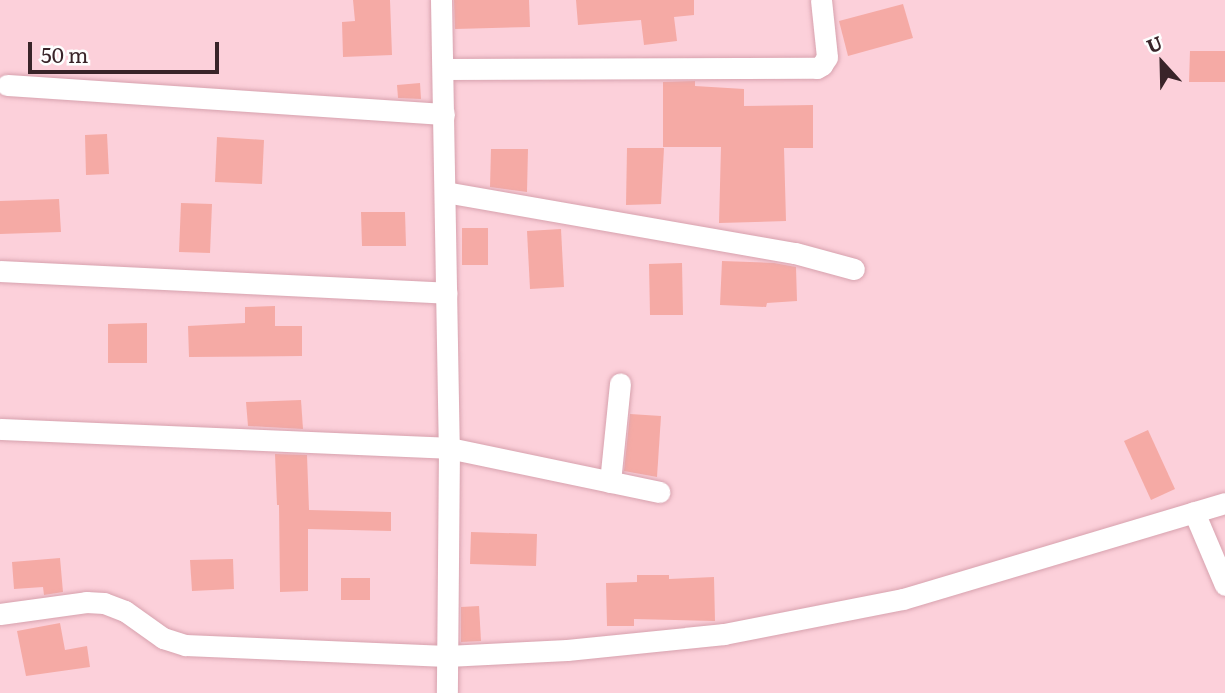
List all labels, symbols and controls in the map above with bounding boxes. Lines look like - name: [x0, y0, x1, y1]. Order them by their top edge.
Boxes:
- scale bar: [32, 28, 222, 72]
- north arrow: [1127, 28, 1197, 98]
- text: U: [1142, 28, 1166, 59]
- text: 50 m: [41, 38, 88, 69]

